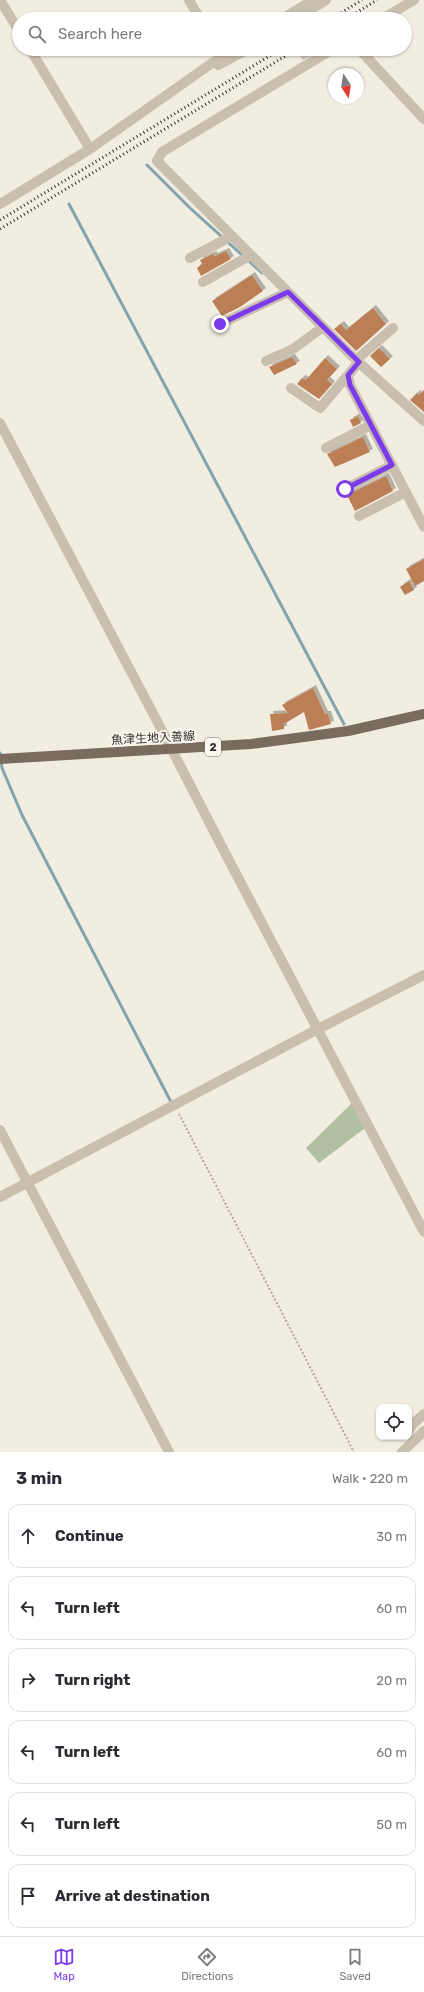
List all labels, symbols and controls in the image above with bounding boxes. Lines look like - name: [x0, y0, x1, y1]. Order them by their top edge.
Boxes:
- search box: [12, 12, 412, 56]
- icon: search: [26, 23, 48, 45]
- text: Search here: [58, 25, 142, 43]
- north arrow: [328, 68, 364, 104]
- route end: [211, 315, 229, 333]
- route start: [336, 480, 354, 498]
- street label: 魚津生地入善線: [111, 729, 195, 747]
- road number: 2: [205, 738, 221, 756]
- map controls: [376, 1404, 412, 1440]
- button: locate: [376, 1404, 412, 1440]
- text: 3 min: [16, 1468, 62, 1488]
- text: Walk · 220 m: [332, 1471, 408, 1486]
- icon: ahead: [17, 1525, 39, 1547]
- text: Continue: [55, 1527, 124, 1545]
- text: 30 m: [376, 1529, 407, 1544]
- icon: left: [17, 1597, 39, 1619]
- text: Turn left: [55, 1599, 120, 1617]
- text: 60 m: [376, 1601, 407, 1616]
- icon: right: [17, 1669, 39, 1691]
- text: Turn right: [55, 1671, 130, 1689]
- text: 20 m: [376, 1673, 407, 1688]
- icon: left: [17, 1741, 39, 1763]
- text: Turn left: [55, 1743, 120, 1761]
- text: 60 m: [376, 1745, 407, 1760]
- icon: left: [17, 1813, 39, 1835]
- text: Turn left: [55, 1815, 120, 1833]
- text: 50 m: [376, 1817, 407, 1832]
- icon: arrive: [17, 1885, 39, 1907]
- text: Arrive at destination: [55, 1887, 210, 1905]
- tab: Map: [53, 1946, 75, 1983]
- tab: Directions: [181, 1946, 233, 1983]
- tab: Saved: [340, 1946, 371, 1983]

